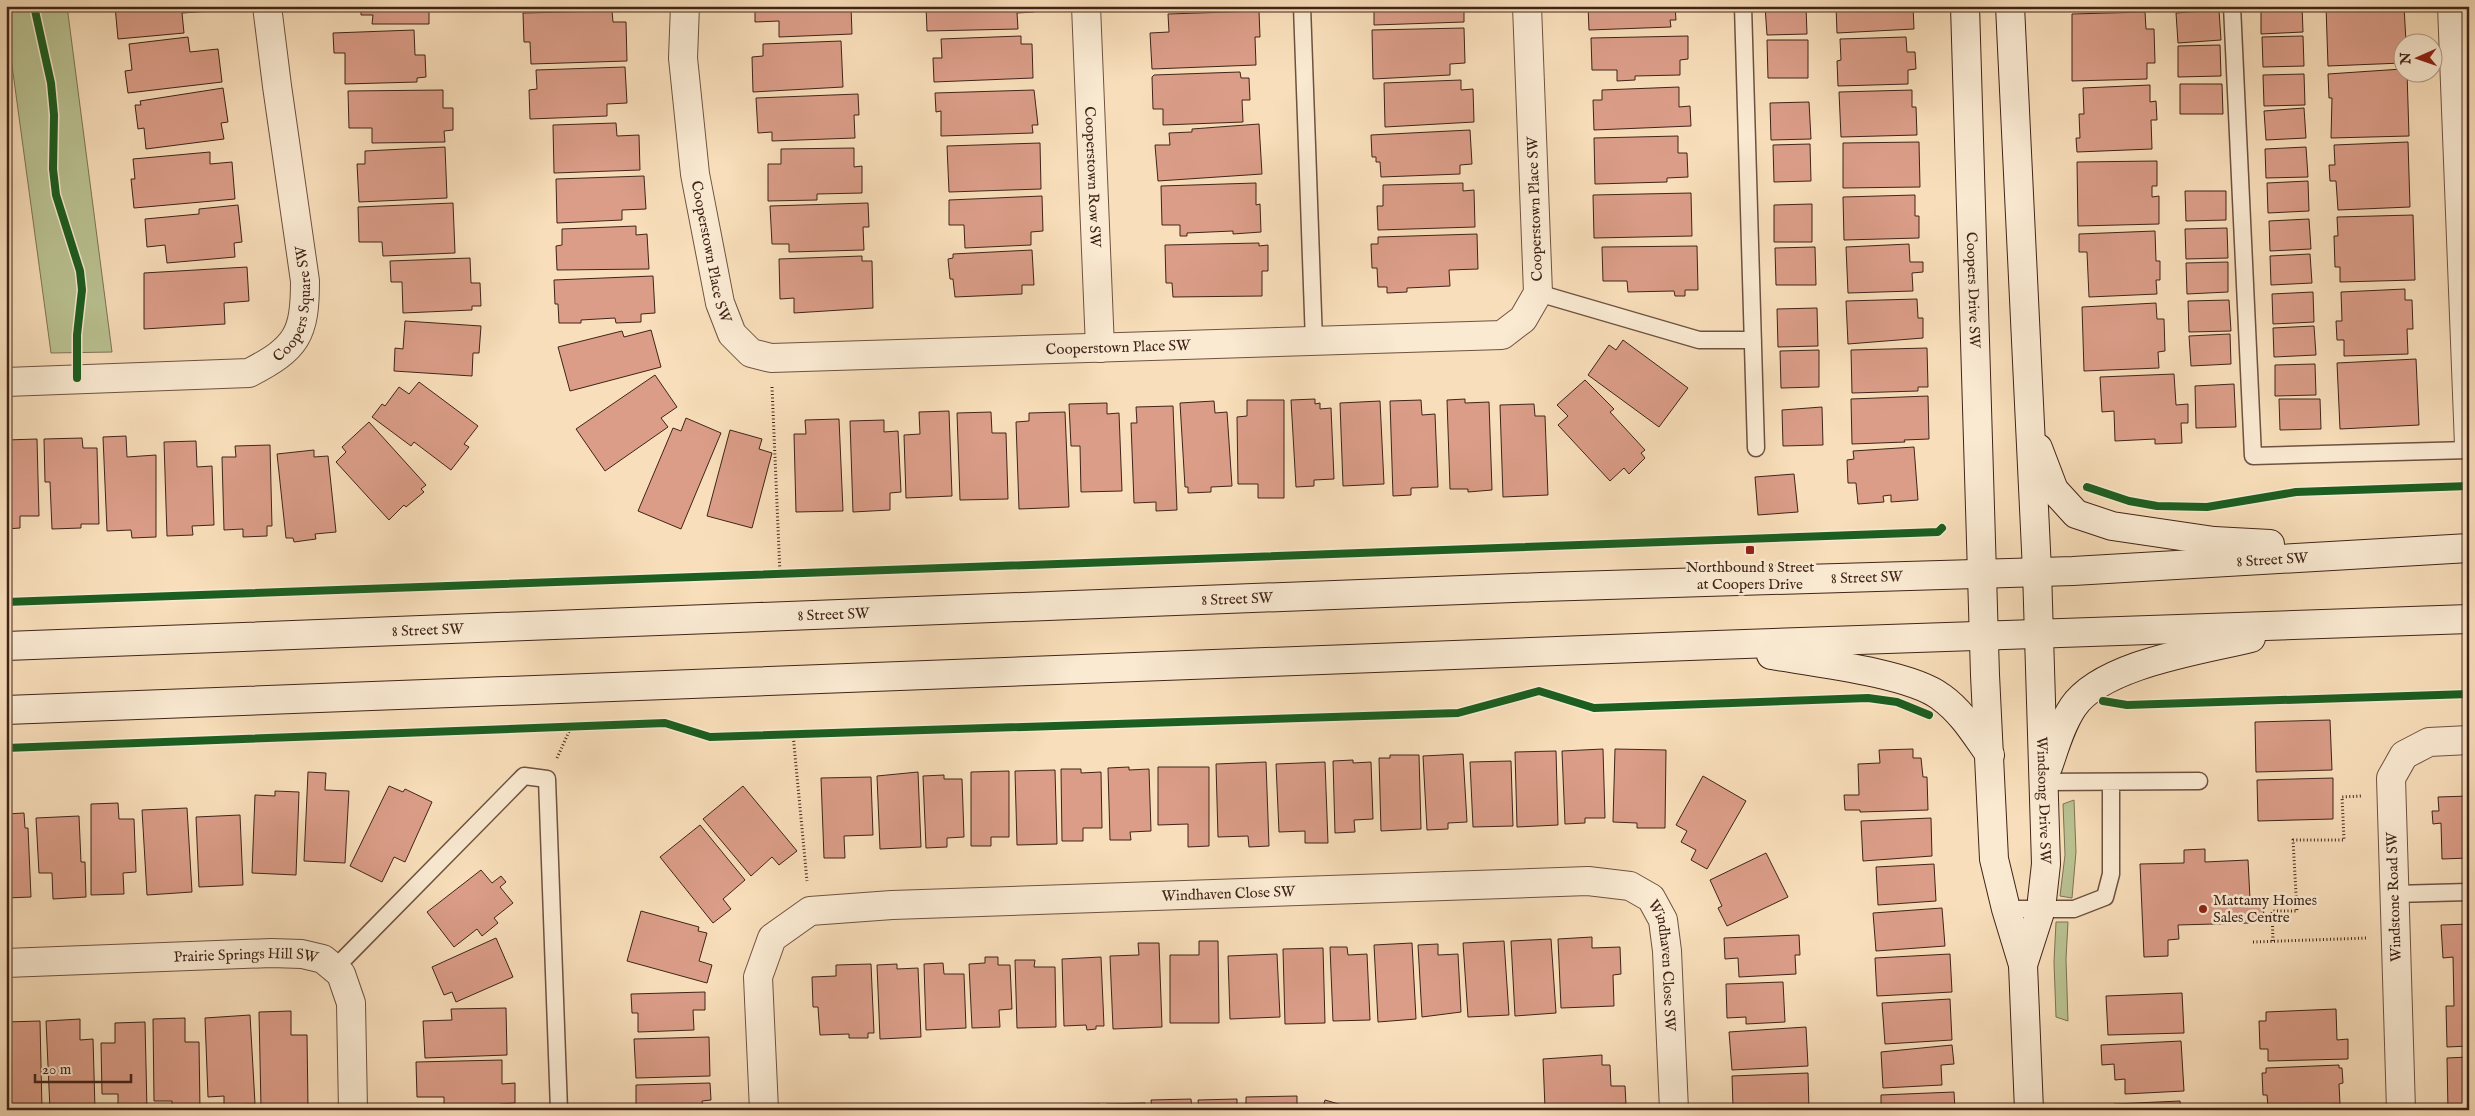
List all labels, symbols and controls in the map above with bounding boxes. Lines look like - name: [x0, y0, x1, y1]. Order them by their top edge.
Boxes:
- north arrow: [2392, 32, 2442, 82]
- text: N: [2397, 52, 2415, 66]
- street label: Cooperstown Row SW: [1081, 106, 1105, 249]
- street label: Cooperstown Place SW: [1523, 136, 1547, 282]
- street label: Cooperstown Place SW: [687, 179, 736, 326]
- street label: Coopers Drive SW: [1962, 231, 1985, 349]
- street label: Coopers Square SW: [269, 244, 315, 366]
- street label: Cooperstown Place SW: [1045, 335, 1191, 359]
- marker: Northbound 8 Street at Coopers Drive: [1744, 544, 1756, 556]
- street label: 8 Street SW: [2236, 548, 2309, 571]
- place label: Northbound 8 Street at Coopers Drive: [1686, 558, 1814, 594]
- street label: 8 Street SW: [1831, 567, 1904, 588]
- street label: 8 Street SW: [1201, 588, 1274, 610]
- street label: 8 Street SW: [797, 603, 870, 625]
- street label: 8 Street SW: [391, 619, 465, 641]
- street label: Windsong Drive SW: [2033, 736, 2056, 865]
- street label: Windstone Road SW: [2382, 831, 2406, 962]
- street label: Windhaven Close SW: [1161, 882, 1296, 905]
- place label: Mattamy Homes Sales Centre: [2213, 891, 2317, 927]
- street label: Windhaven Close SW: [1644, 896, 1680, 1032]
- marker: Mattamy Homes Sales Centre: [2197, 903, 2209, 915]
- street label: Prairie Springs Hill SW: [173, 943, 321, 967]
- scale bar: [35, 1051, 131, 1083]
- text: 20 m: [42, 1060, 72, 1079]

